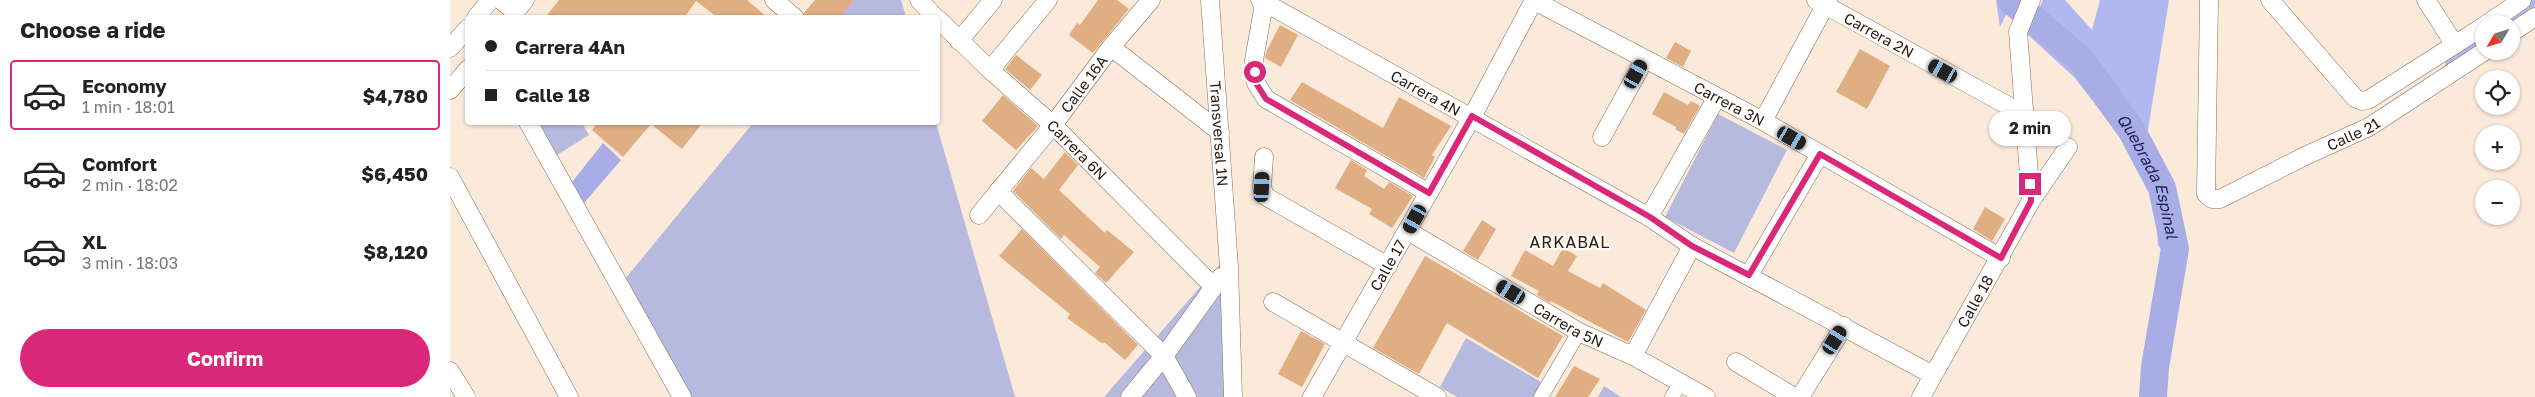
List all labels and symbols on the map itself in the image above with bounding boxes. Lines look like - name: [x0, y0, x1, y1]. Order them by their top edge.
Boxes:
- street label: Carrera 2N: [1841, 8, 1917, 61]
- north arrow: [2475, 15, 2520, 60]
- street label: Calle 16A: [1056, 51, 1111, 116]
- car: [1622, 57, 1649, 91]
- car: [1926, 57, 1959, 85]
- route start: [1244, 61, 1266, 83]
- street label: Carrera 4N: [1388, 66, 1464, 119]
- street label: Carrera 3N: [1691, 77, 1768, 129]
- street label: Transversal 1N: [1207, 80, 1232, 187]
- water label: Quebrada Espinal: [2113, 110, 2183, 241]
- callout: 2 min: [1989, 111, 2071, 146]
- street label: Calle 21: [2324, 113, 2383, 154]
- street label: Carrera 6N: [1044, 116, 1111, 183]
- car: [1775, 124, 1808, 152]
- car: [1253, 172, 1270, 202]
- route end: [2019, 173, 2041, 195]
- car: [1401, 202, 1428, 236]
- district label: ARKABAL: [1530, 232, 1610, 252]
- street label: Calle 17: [1366, 236, 1409, 294]
- street label: Calle 18: [1953, 272, 1997, 330]
- car: [1494, 278, 1527, 306]
- street label: Carrera 5N: [1530, 298, 1606, 351]
- car: [1820, 323, 1849, 357]

